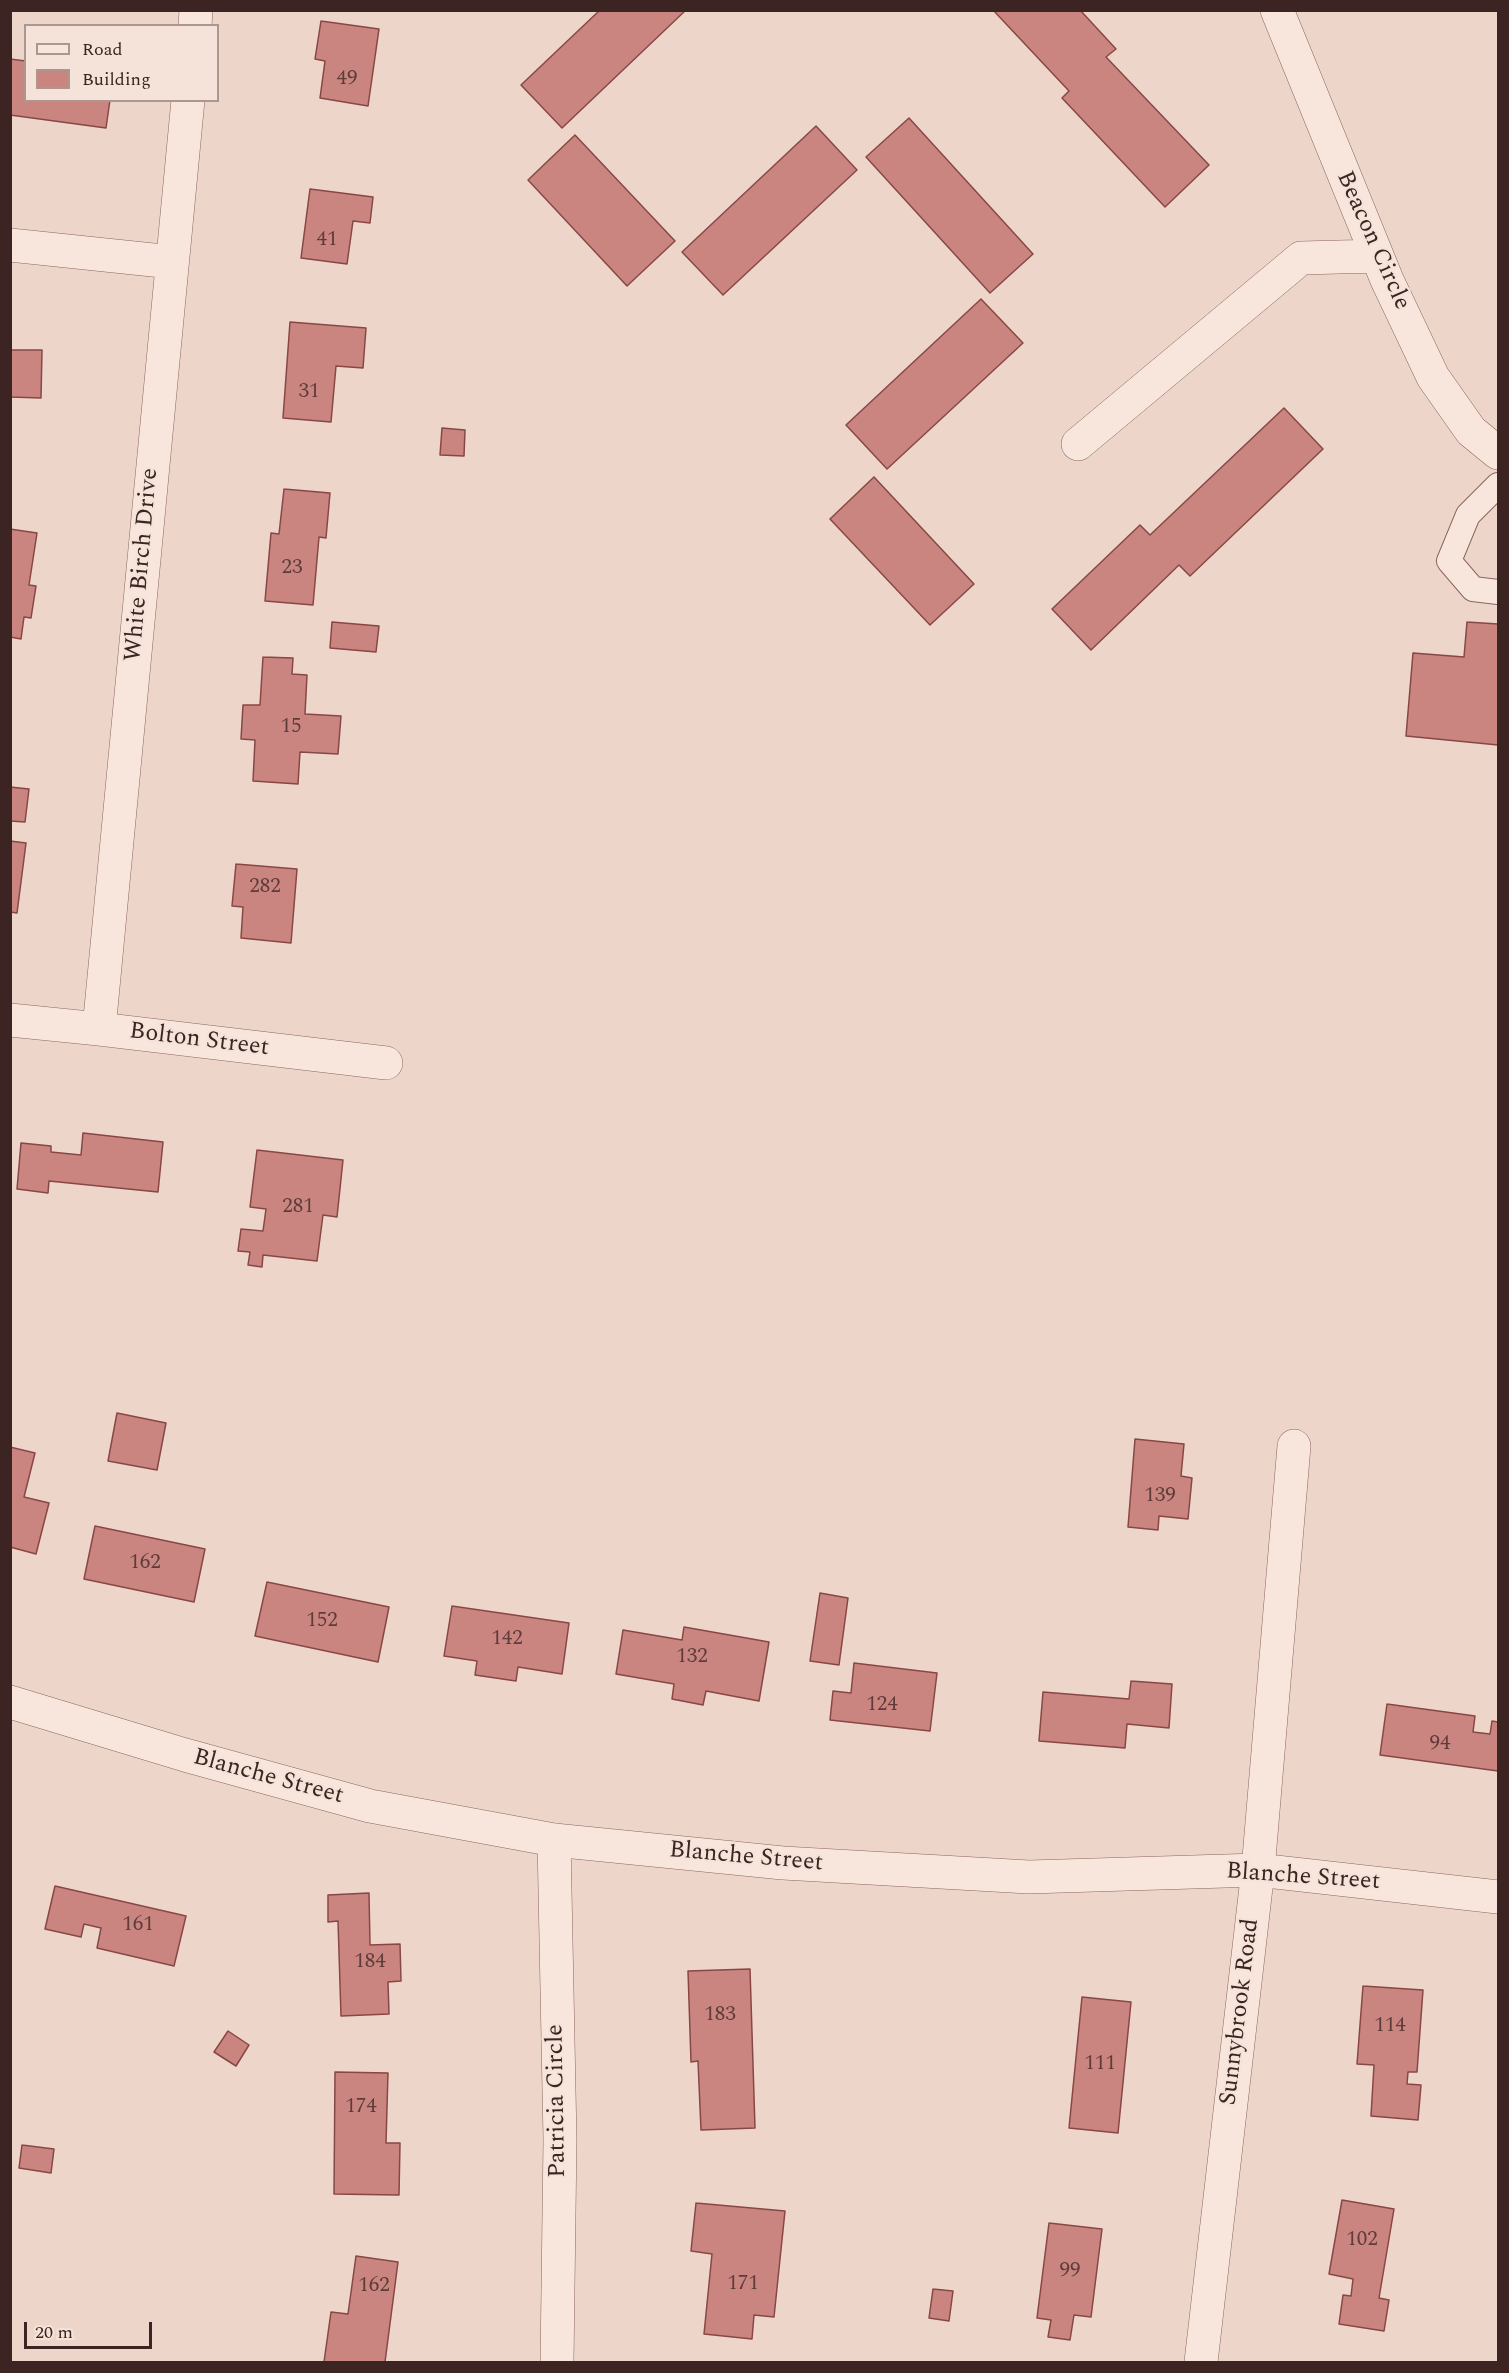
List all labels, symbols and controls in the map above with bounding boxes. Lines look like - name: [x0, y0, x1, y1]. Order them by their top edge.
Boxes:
- legend: [24, 24, 219, 102]
- text: Road: [82, 36, 123, 63]
- text: Building: [82, 66, 151, 93]
- house number: 49: [337, 67, 357, 93]
- street label: Beacon Circle: [1329, 167, 1415, 315]
- house number: 41: [317, 228, 337, 254]
- house number: 31: [299, 380, 319, 406]
- street label: White Birch Drive: [120, 467, 166, 663]
- house number: 23: [282, 556, 302, 582]
- house number: 15: [281, 715, 301, 741]
- house number: 282: [249, 875, 281, 901]
- street label: Bolton Street: [128, 1018, 270, 1064]
- house number: 281: [282, 1195, 314, 1221]
- house number: 139: [1144, 1484, 1176, 1510]
- house number: 162: [129, 1551, 161, 1577]
- house number: 152: [306, 1609, 338, 1635]
- house number: 142: [491, 1627, 523, 1653]
- house number: 132: [676, 1645, 708, 1671]
- house number: 124: [866, 1693, 898, 1719]
- house number: 94: [1430, 1732, 1450, 1758]
- street label: Blanche Street: [190, 1744, 346, 1812]
- street label: Blanche Street: [668, 1837, 824, 1879]
- street label: Blanche Street: [1225, 1858, 1381, 1898]
- house number: 161: [122, 1913, 154, 1939]
- street label: Sunnybrook Road: [1215, 1917, 1267, 2107]
- house number: 184: [354, 1950, 386, 1976]
- house number: 183: [704, 2003, 736, 2029]
- house number: 114: [1374, 2014, 1406, 2040]
- street label: Patricia Circle: [542, 2024, 574, 2178]
- house number: 111: [1084, 2052, 1116, 2078]
- house number: 174: [345, 2095, 377, 2121]
- house number: 102: [1346, 2228, 1378, 2254]
- house number: 99: [1060, 2259, 1080, 2285]
- house number: 171: [727, 2272, 759, 2298]
- house number: 162: [358, 2274, 390, 2300]
- scale bar: [27, 2310, 154, 2348]
- text: 20 m: [35, 2319, 73, 2346]

